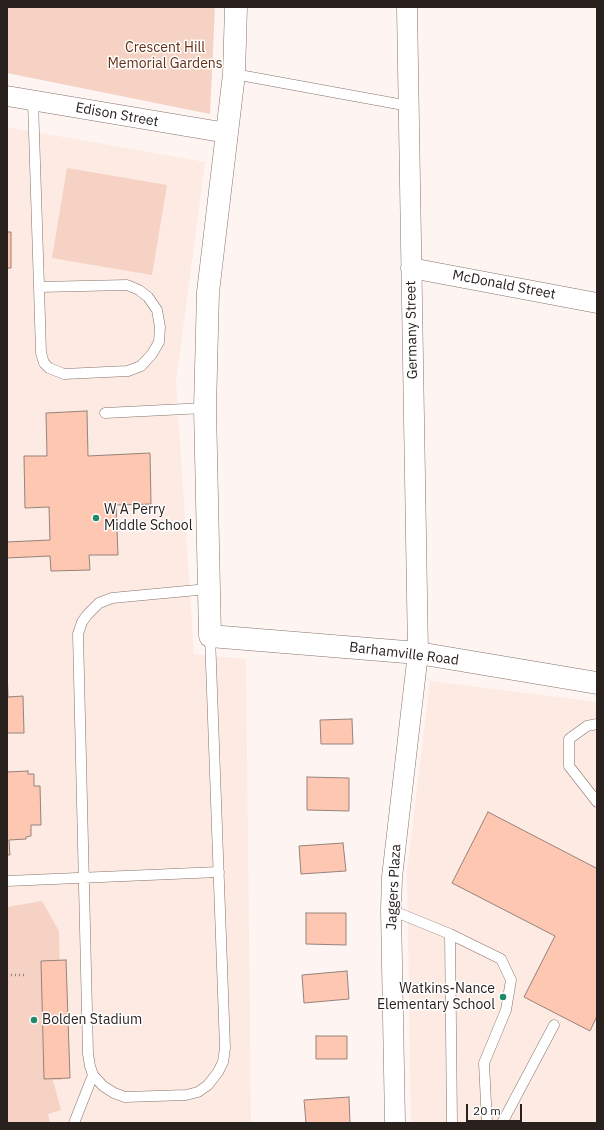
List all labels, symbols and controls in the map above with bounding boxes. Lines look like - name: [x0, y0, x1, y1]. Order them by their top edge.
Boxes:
- park label: Crescent Hill Memorial Gardens: [107, 40, 223, 72]
- street label: Edison Street: [74, 99, 160, 131]
- street label: McDonald Street: [451, 267, 557, 303]
- street label: Germany Street: [403, 280, 421, 380]
- place label: W A Perry Middle School: [104, 502, 193, 534]
- marker: W A Perry Middle School: [91, 513, 101, 523]
- street label: Barhamville Road: [348, 639, 460, 669]
- street label: Jaggers Plaza: [383, 844, 405, 930]
- place label: Watkins-Nance Elementary School: [377, 981, 495, 1014]
- marker: Watkins-Nance Elementary School: [498, 992, 508, 1002]
- place label: Bolden Stadium: [42, 1012, 142, 1028]
- marker: Bolden Stadium: [29, 1015, 39, 1025]
- scale bar: [468, 1096, 524, 1122]
- text: 20 m: [473, 1103, 501, 1118]

